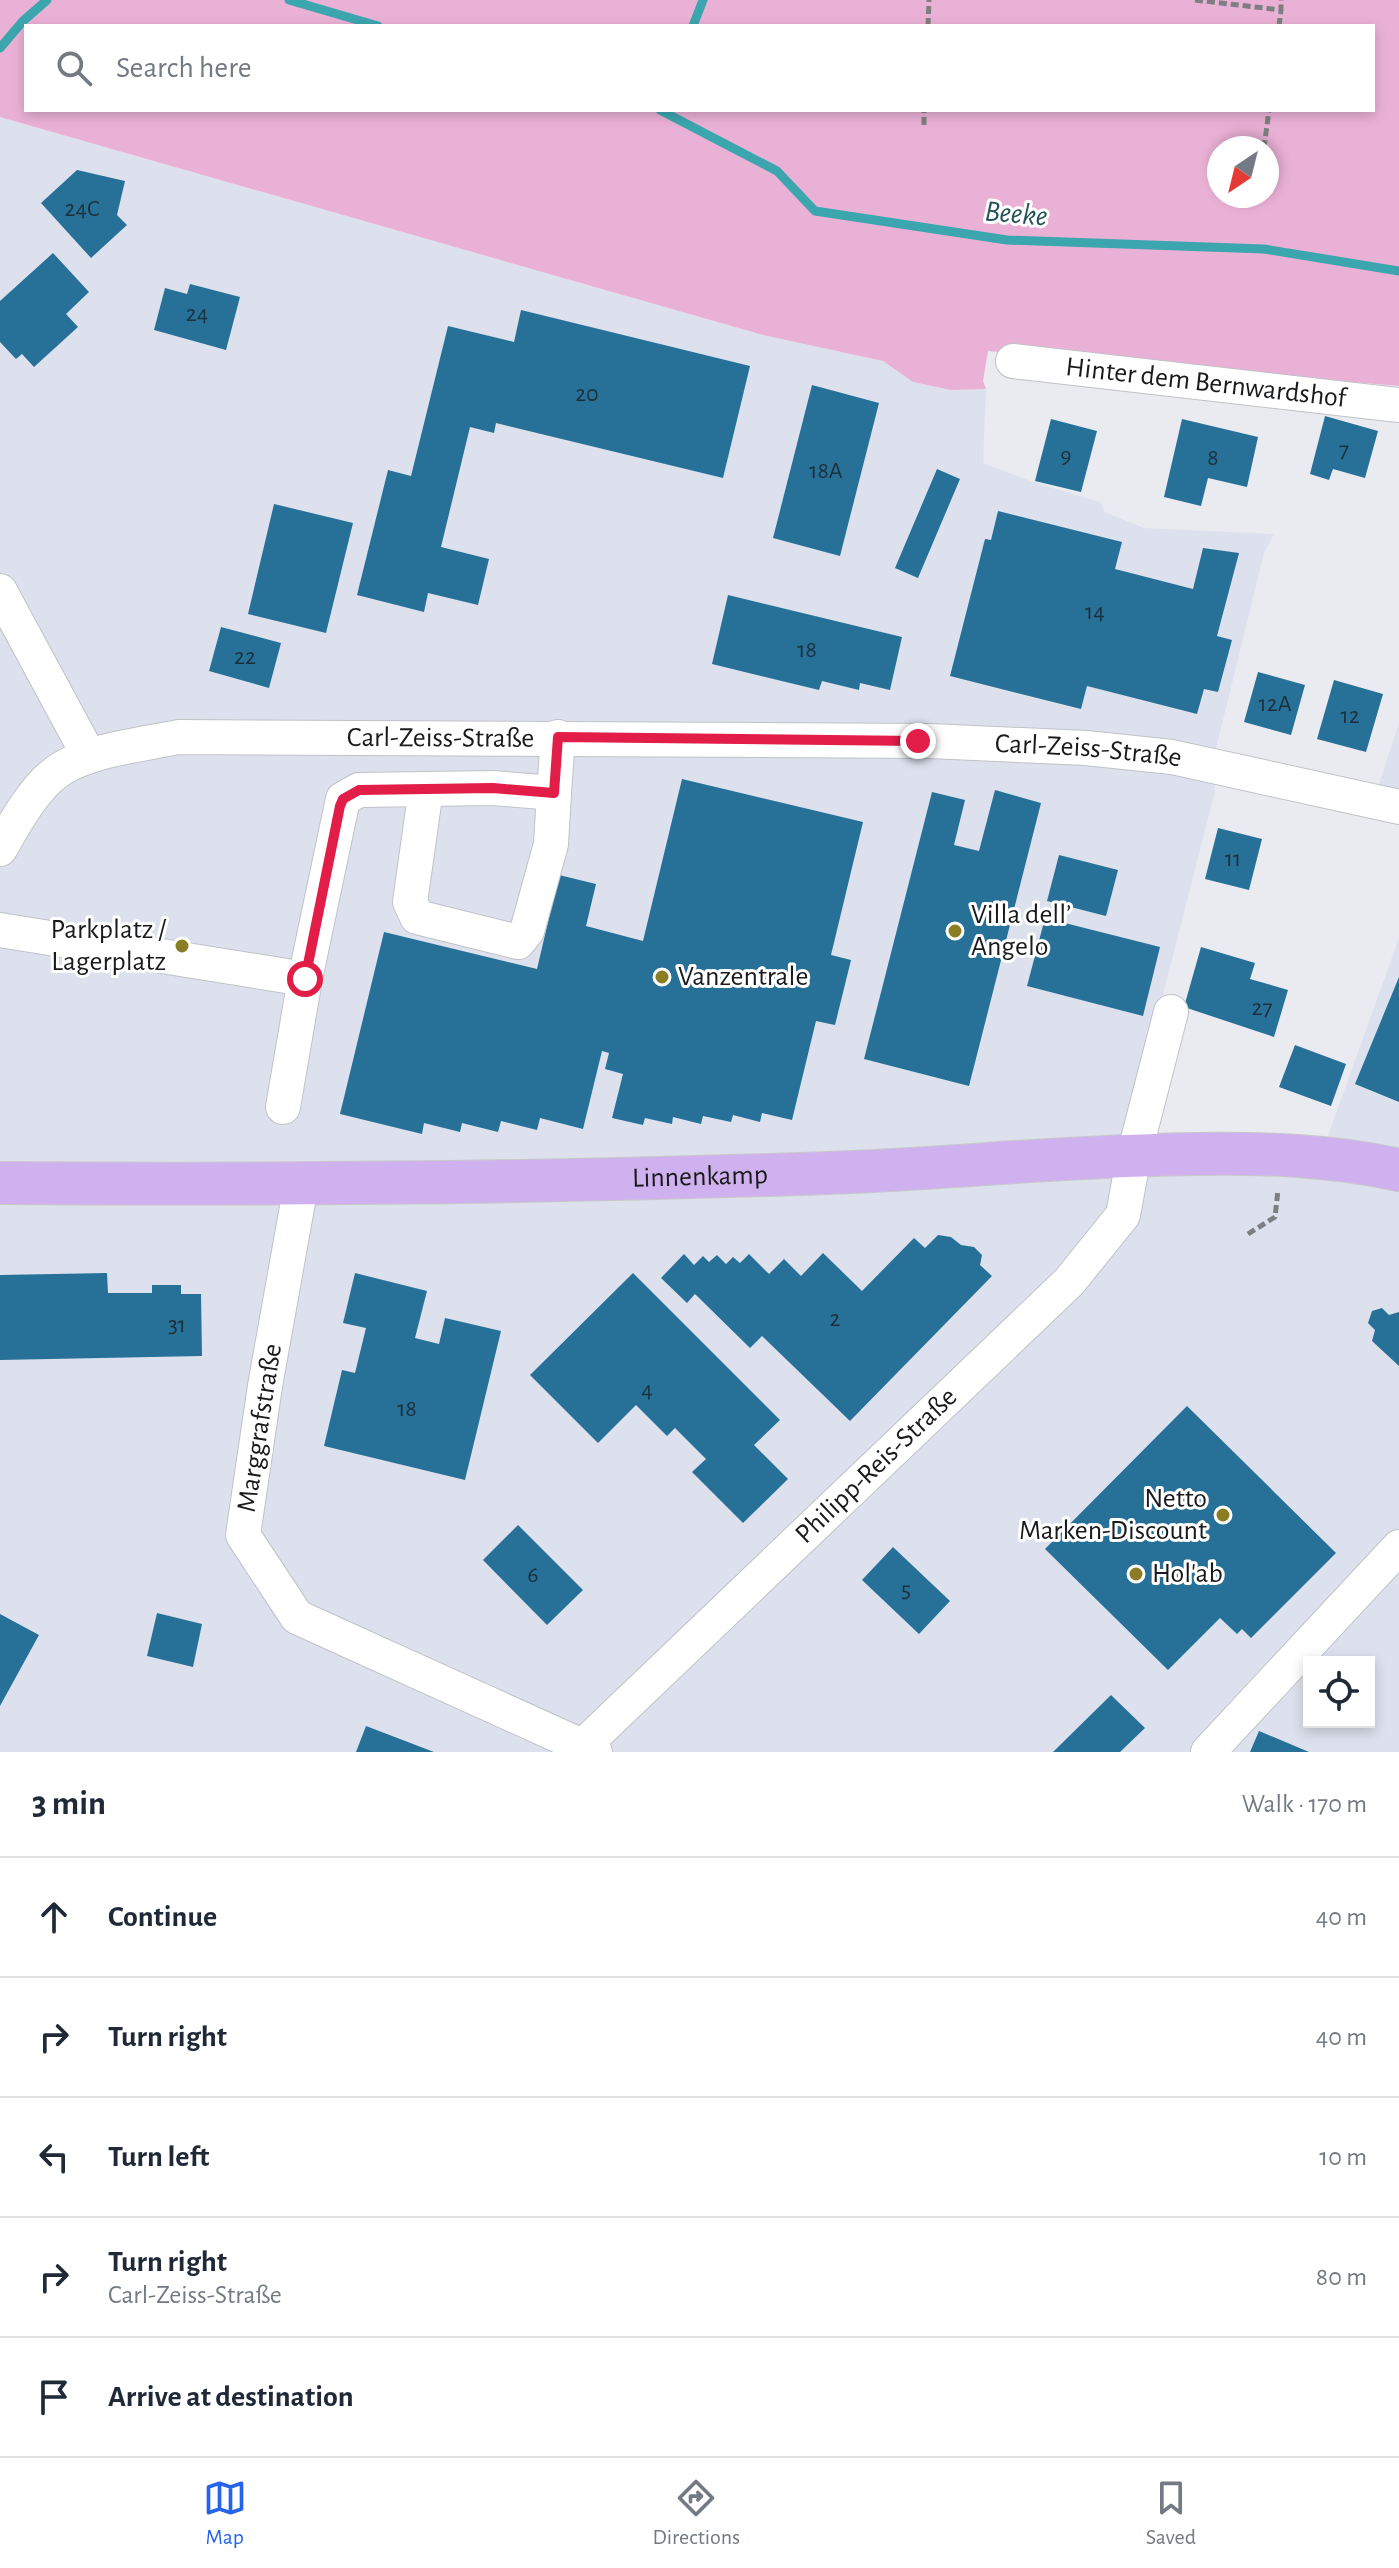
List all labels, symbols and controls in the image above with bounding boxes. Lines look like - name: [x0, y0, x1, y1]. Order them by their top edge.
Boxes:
- search box: [24, 24, 1375, 112]
- icon: search: [52, 46, 96, 90]
- text: Search here: [116, 53, 252, 83]
- north arrow: [1207, 136, 1279, 208]
- water label: Beeke: [983, 196, 1049, 232]
- house number: 24C: [65, 197, 99, 221]
- house number: 24: [186, 302, 208, 326]
- street label: Hinter dem Bernwardshof: [1064, 353, 1349, 413]
- house number: 20: [575, 382, 599, 406]
- house number: 7: [1339, 438, 1349, 462]
- house number: 9: [1060, 444, 1072, 468]
- house number: 8: [1207, 446, 1219, 470]
- house number: 18A: [809, 459, 843, 483]
- house number: 14: [1085, 600, 1105, 624]
- house number: 18: [797, 638, 817, 662]
- house number: 22: [234, 645, 256, 669]
- house number: 12A: [1258, 692, 1292, 716]
- house number: 12: [1340, 704, 1360, 728]
- route end: [900, 723, 936, 759]
- street label: Carl-Zeiss-Straße: [347, 724, 534, 753]
- street label: Carl-Zeiss-Straße: [994, 730, 1184, 773]
- house number: 11: [1225, 847, 1241, 871]
- place label: Villa dell’ Angelo: [971, 901, 1071, 961]
- place label: Parkplatz / Lagerplatz: [50, 916, 167, 976]
- marker: Villa dell’ Angelo: [946, 922, 964, 940]
- marker: Parkplatz / Lagerplatz: [173, 937, 191, 955]
- route start: [287, 961, 323, 997]
- place label: Vanzentrale: [678, 963, 808, 991]
- marker: Vanzentrale: [653, 968, 671, 986]
- house number: 27: [1252, 996, 1272, 1020]
- street label: Linnenkamp: [632, 1161, 768, 1193]
- house number: 2: [830, 1307, 841, 1331]
- house number: 31: [168, 1313, 186, 1337]
- street label: Marggrafstraße: [233, 1342, 287, 1514]
- house number: 4: [641, 1378, 653, 1402]
- street label: Philipp-Reis-Straße: [790, 1383, 963, 1549]
- house number: 18: [397, 1397, 417, 1421]
- place label: Netto Marken-Discount: [1019, 1485, 1207, 1545]
- marker: Netto Marken-Discount: [1214, 1506, 1232, 1524]
- place label: Hol'ab: [1152, 1560, 1223, 1588]
- house number: 6: [527, 1563, 539, 1587]
- marker: Hol'ab: [1127, 1565, 1145, 1583]
- house number: 5: [901, 1578, 911, 1602]
- map controls: [1303, 1656, 1375, 1728]
- button: locate: [1303, 1656, 1375, 1728]
- text: 3 min: [32, 1787, 106, 1821]
- text: Walk · 170 m: [1242, 1791, 1367, 1817]
- icon: ahead: [32, 1895, 76, 1939]
- text: Continue: [108, 1902, 217, 1932]
- text: 40 m: [1316, 1904, 1367, 1930]
- icon: right: [32, 2015, 76, 2059]
- text: Turn right: [108, 2022, 227, 2052]
- text: 40 m: [1316, 2024, 1367, 2050]
- icon: left: [32, 2135, 76, 2179]
- text: Turn left: [108, 2142, 209, 2172]
- text: 10 m: [1319, 2144, 1367, 2170]
- text: Turn right: [108, 2247, 227, 2277]
- icon: right: [32, 2255, 76, 2299]
- text: 80 m: [1316, 2264, 1367, 2290]
- text: Carl-Zeiss-Straße: [108, 2282, 282, 2308]
- icon: arrive: [32, 2375, 76, 2419]
- text: Arrive at destination: [108, 2382, 354, 2412]
- tab: Map: [203, 2476, 247, 2550]
- tab: Directions: [652, 2476, 740, 2550]
- tab: Saved: [1146, 2476, 1196, 2550]

